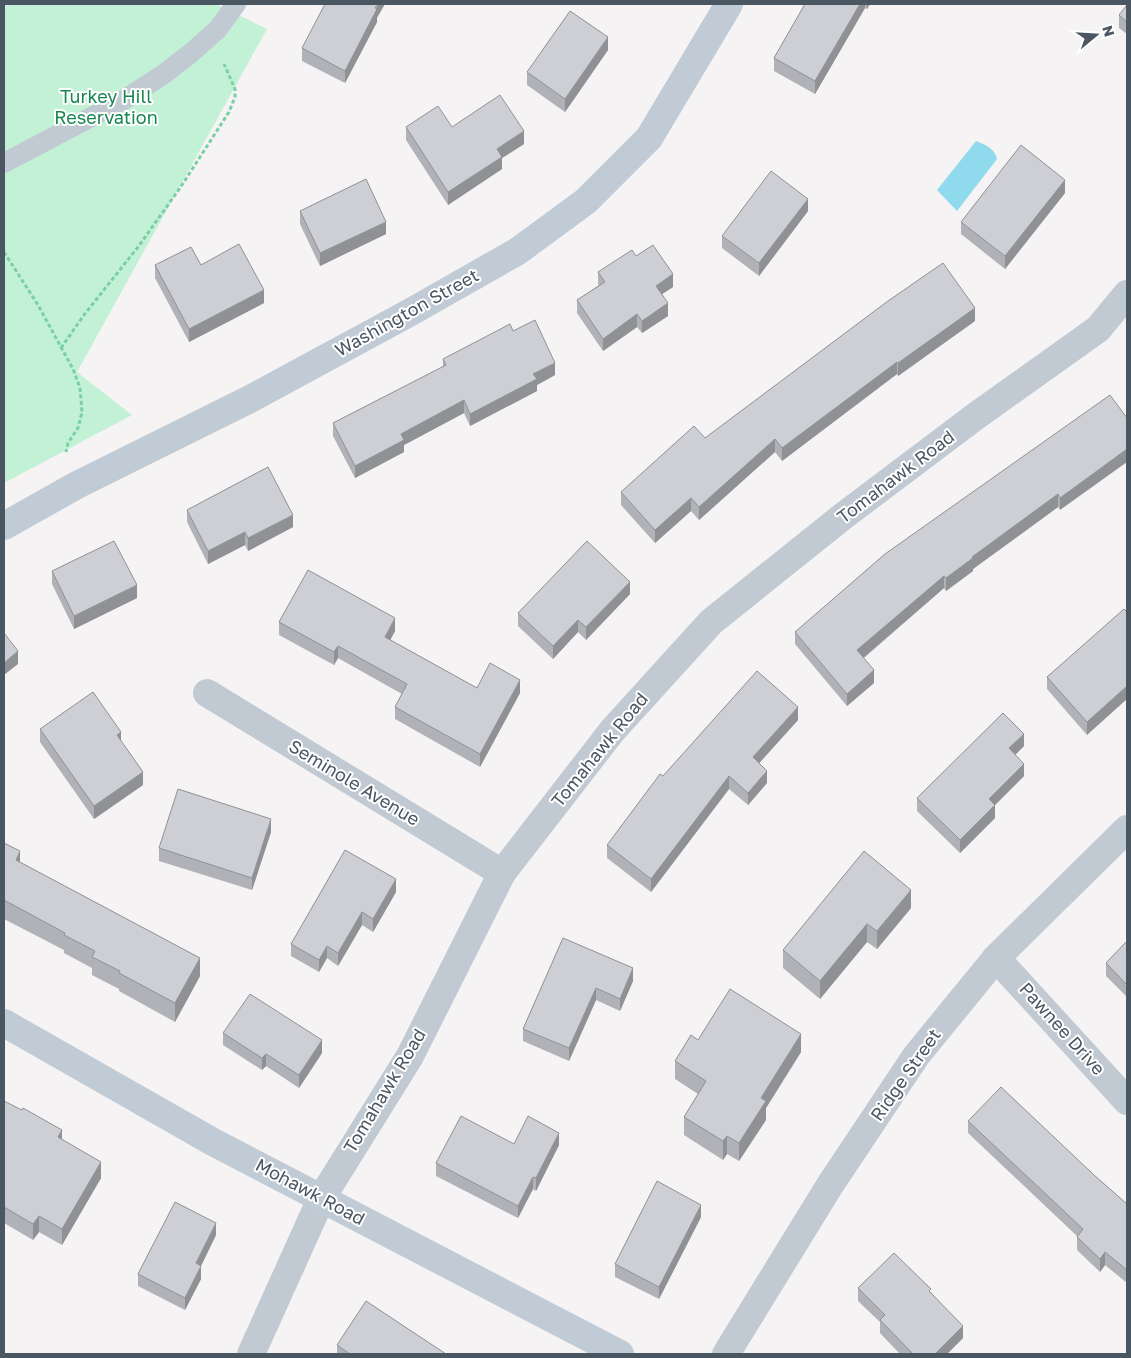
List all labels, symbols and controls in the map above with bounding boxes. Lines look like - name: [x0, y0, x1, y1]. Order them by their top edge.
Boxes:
- north arrow: [1071, 10, 1121, 60]
- text: N: [1099, 23, 1119, 39]
- park label: Turkey Hill Reservation: [54, 85, 158, 128]
- street label: Washington Street: [331, 263, 482, 361]
- street label: Tomahawk Road: [833, 425, 958, 527]
- street label: Tomahawk Road: [546, 688, 652, 811]
- street label: Seminole Avenue: [285, 734, 424, 830]
- street label: Pawnee Drive: [1015, 977, 1110, 1079]
- street label: Tomahawk Road: [338, 1024, 430, 1157]
- street label: Ridge Street: [865, 1024, 945, 1125]
- street label: Mohawk Road: [252, 1153, 369, 1229]

